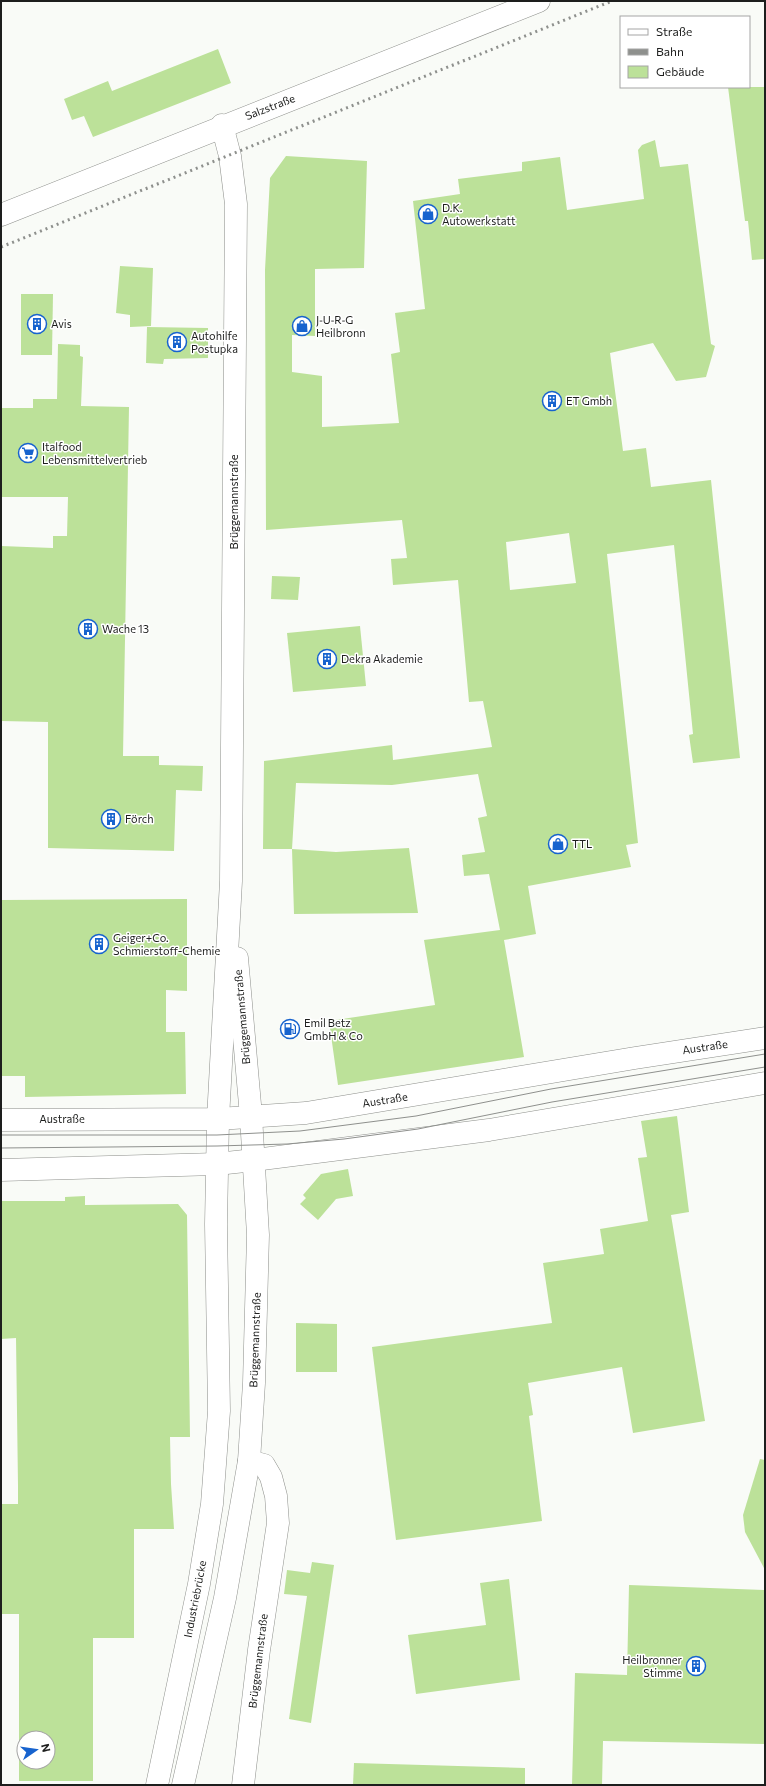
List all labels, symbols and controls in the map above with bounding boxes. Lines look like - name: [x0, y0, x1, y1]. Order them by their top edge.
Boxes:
- legend: [620, 16, 750, 88]
- text: Straße: [656, 24, 692, 38]
- text: Bahn: [656, 44, 684, 58]
- text: Gebäude: [656, 64, 704, 78]
- street label: Salzstraße: [243, 91, 297, 122]
- place label: D.K. Autowerkstatt: [442, 201, 516, 227]
- shop icon: D.K. Autowerkstatt: [417, 203, 439, 225]
- building icon: Avis: [26, 313, 48, 335]
- place label: J⁃U⁃R⁃G Heilbronn: [316, 313, 366, 339]
- shop icon: J⁃U⁃R⁃G Heilbronn: [291, 315, 313, 337]
- place label: Avis: [51, 317, 72, 330]
- place label: Autohilfe Postupka: [191, 329, 238, 355]
- building icon: Autohilfe Postupka: [166, 331, 188, 353]
- building icon: ET Gmbh: [541, 390, 563, 412]
- place label: ET Gmbh: [566, 394, 612, 407]
- place label: Italfood Lebensmittelvertrieb: [42, 440, 147, 466]
- supermarket icon: Italfood Lebensmittelvertrieb: [17, 442, 39, 464]
- street label: Brüggemannstraße: [227, 454, 240, 550]
- building icon: Wache 13: [77, 618, 99, 640]
- place label: Wache 13: [102, 622, 149, 635]
- building icon: Dekra Akademie: [316, 648, 338, 670]
- place label: Dekra Akademie: [341, 652, 423, 665]
- building icon: Förch: [100, 808, 122, 830]
- place label: Förch: [125, 812, 154, 825]
- shop icon: TTL: [547, 833, 569, 855]
- place label: TTL: [572, 837, 592, 850]
- place label: Geiger+Co. Schmierstoff-Chemie: [113, 931, 220, 957]
- building icon: Geiger+Co. Schmierstoff-Chemie: [88, 933, 110, 955]
- street label: Brüggemannstraße: [231, 969, 252, 1065]
- place label: Emil Betz GmbH & Co: [304, 1016, 363, 1042]
- fuel station icon: Emil Betz GmbH & Co: [279, 1018, 301, 1040]
- street label: Austraße: [681, 1037, 729, 1056]
- street label: Austraße: [361, 1089, 409, 1109]
- street label: Austraße: [39, 1112, 85, 1125]
- street label: Brüggemannstraße: [246, 1292, 263, 1388]
- street label: Industriebrücke: [181, 1559, 208, 1639]
- street label: Brüggemannstraße: [245, 1613, 270, 1709]
- place label: Heilbronner Stimme: [622, 1653, 683, 1679]
- building icon: Heilbronner Stimme: [685, 1655, 707, 1677]
- north arrow: [16, 1730, 56, 1770]
- text: N: [39, 1742, 53, 1753]

